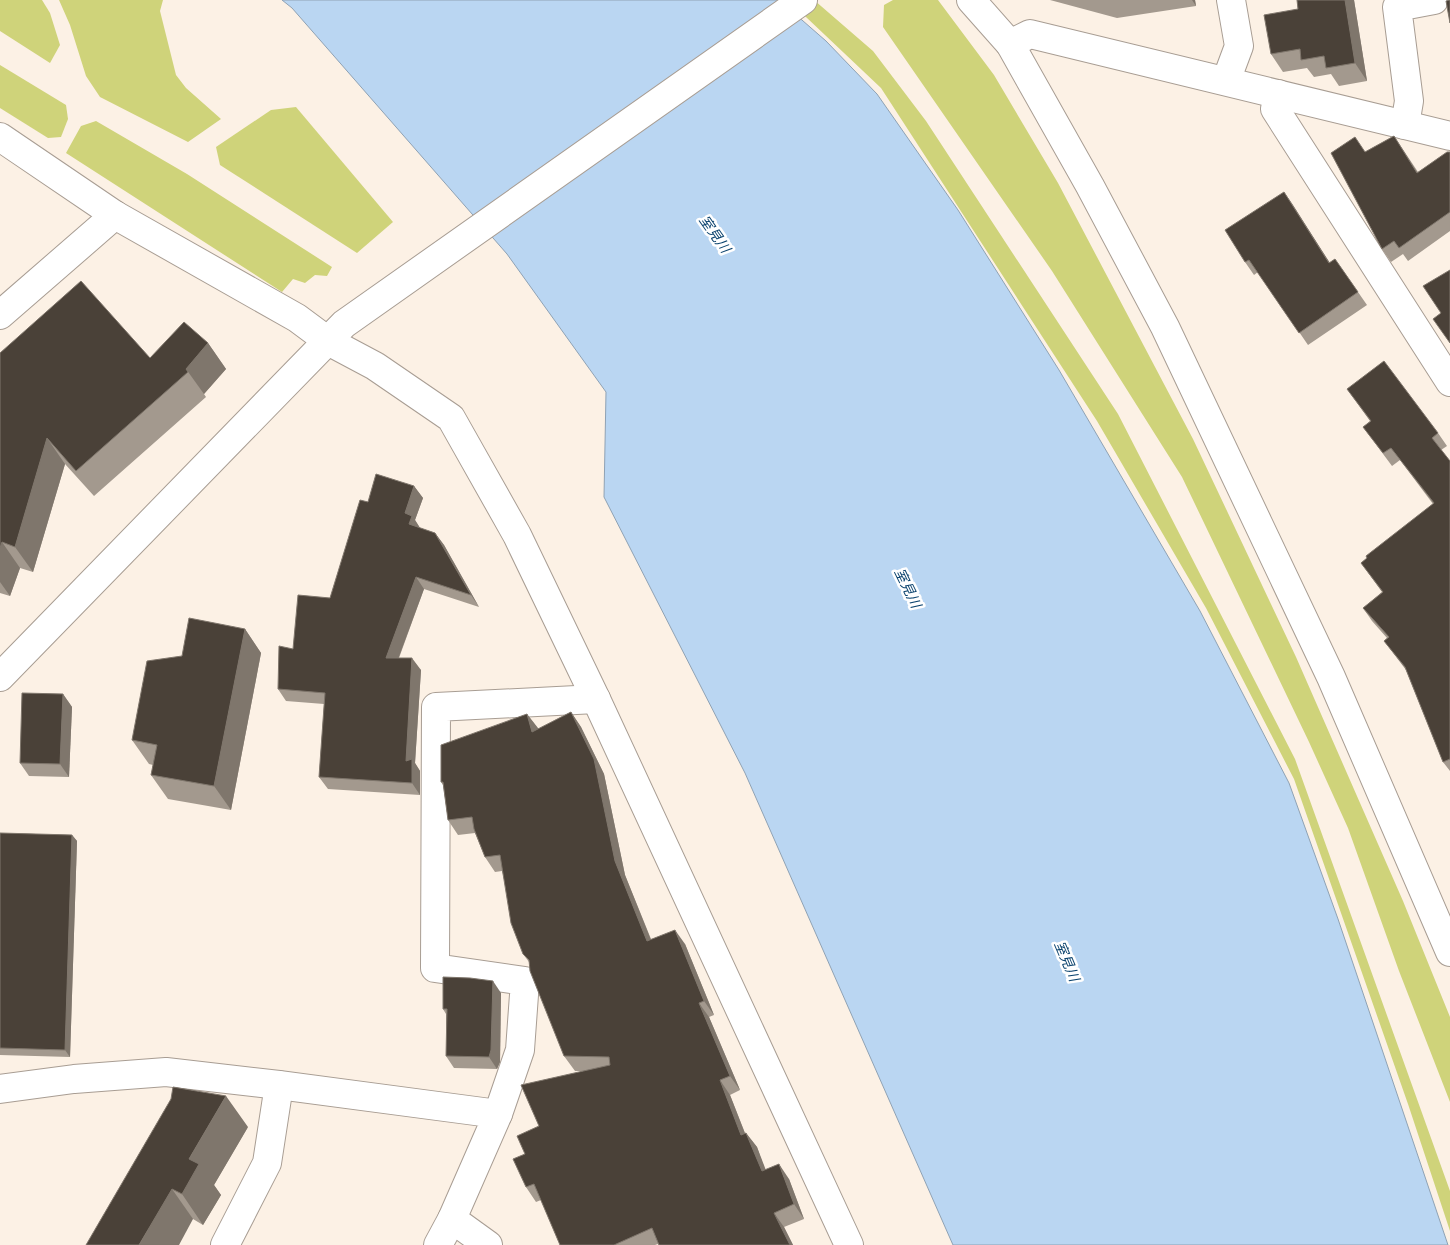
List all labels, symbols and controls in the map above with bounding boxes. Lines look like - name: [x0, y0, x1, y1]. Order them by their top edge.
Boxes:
- water label: 室見川: [696, 212, 736, 258]
- water label: 室見川: [891, 565, 926, 613]
- water label: 室見川: [1051, 938, 1084, 986]

